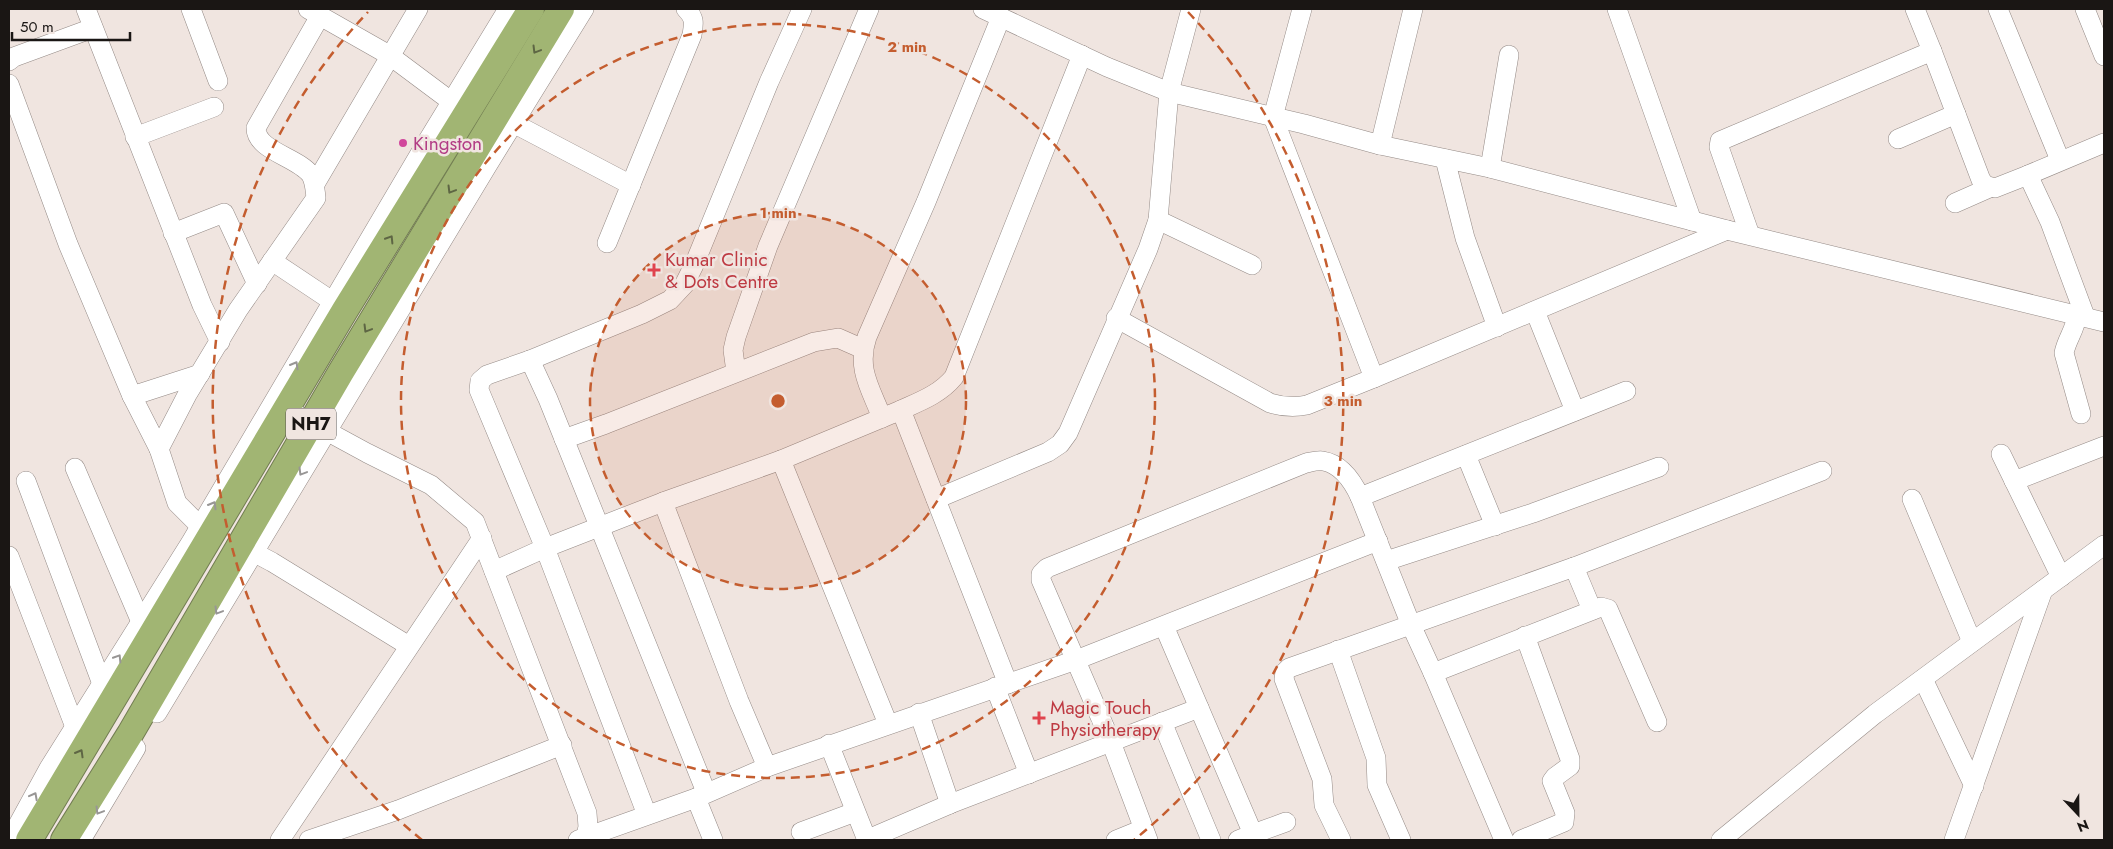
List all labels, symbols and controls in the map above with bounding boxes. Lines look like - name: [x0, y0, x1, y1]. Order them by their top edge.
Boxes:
- scale bar: [12, 10, 130, 42]
- text: 50 m: [20, 16, 54, 38]
- text: 2 min: [887, 36, 927, 58]
- one-way arrow: [532, 45, 542, 54]
- place label: Kingston: [413, 130, 482, 157]
- marker: Kingston: [397, 137, 409, 149]
- one-way arrow: [448, 184, 458, 193]
- text: 1 min: [759, 202, 797, 224]
- one-way arrow: [384, 235, 393, 244]
- place label: Kumar Clinic & Dots Centre: [665, 246, 778, 295]
- marker: Kumar Clinic & Dots Centre: [647, 263, 661, 277]
- one-way arrow: [364, 323, 374, 332]
- one-way arrow: [289, 361, 299, 370]
- text: 3 min: [1324, 390, 1362, 412]
- centre of rings: [769, 392, 787, 410]
- road number: NH7: [286, 408, 336, 439]
- one-way arrow: [298, 466, 308, 475]
- one-way arrow: [207, 501, 217, 510]
- one-way arrow: [214, 606, 224, 615]
- one-way arrow: [112, 654, 122, 663]
- place label: Magic Touch Physiotherapy: [1050, 694, 1161, 743]
- marker: Magic Touch Physiotherapy: [1032, 711, 1046, 725]
- one-way arrow: [74, 749, 84, 758]
- north arrow: [2053, 789, 2103, 839]
- one-way arrow: [27, 793, 37, 802]
- one-way arrow: [95, 805, 105, 814]
- text: N: [2074, 815, 2092, 837]

